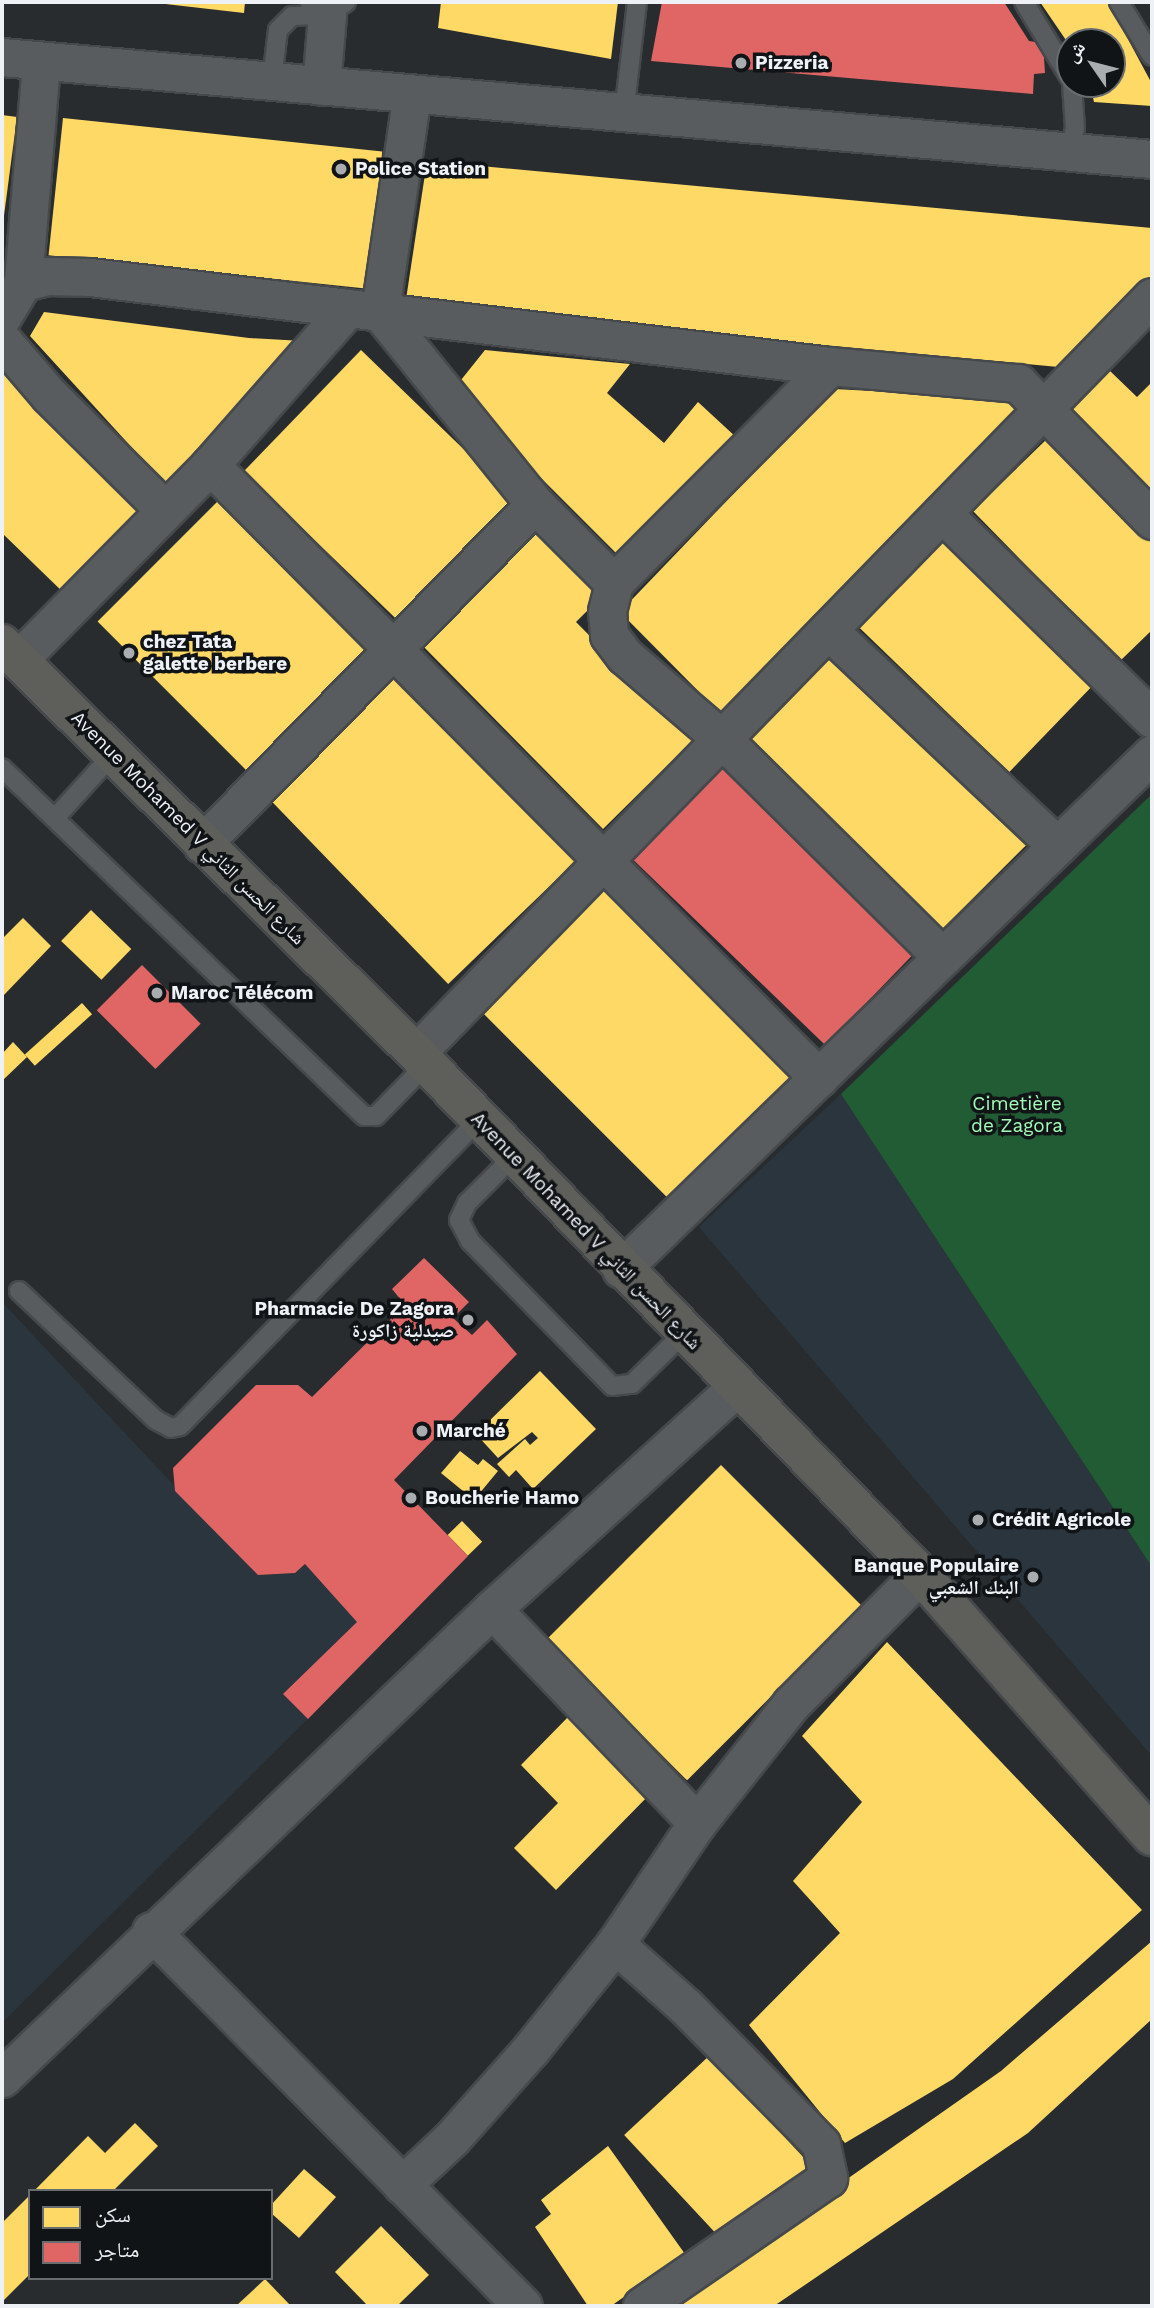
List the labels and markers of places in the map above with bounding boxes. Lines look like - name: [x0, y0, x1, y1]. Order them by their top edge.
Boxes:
- place label: Pizzeria: [755, 52, 828, 74]
- marker: Pizzeria: [733, 55, 749, 71]
- place label: Police Station: [355, 158, 486, 180]
- marker: Police Station: [333, 161, 349, 177]
- place label: chez Tata galette berbere: [143, 631, 287, 675]
- marker: chez Tata galette berbere: [121, 645, 137, 661]
- place label: Maroc Télécom: [171, 982, 314, 1004]
- marker: Maroc Télécom: [149, 985, 165, 1001]
- place label: Pharmacie De Zagora صيدلية زاكورة: [254, 1298, 454, 1342]
- marker: Pharmacie De Zagora صيدلية زاكورة: [460, 1312, 476, 1328]
- place label: Marché: [436, 1420, 506, 1442]
- marker: Marché: [414, 1423, 430, 1439]
- place label: Boucherie Hamo: [425, 1487, 579, 1509]
- marker: Boucherie Hamo: [403, 1490, 419, 1506]
- place label: Crédit Agricole: [992, 1509, 1132, 1531]
- marker: Crédit Agricole: [970, 1512, 986, 1528]
- place label: Banque Populaire البنك الشعبي: [854, 1555, 1019, 1599]
- marker: Banque Populaire البنك الشعبي: [1025, 1569, 1041, 1585]

